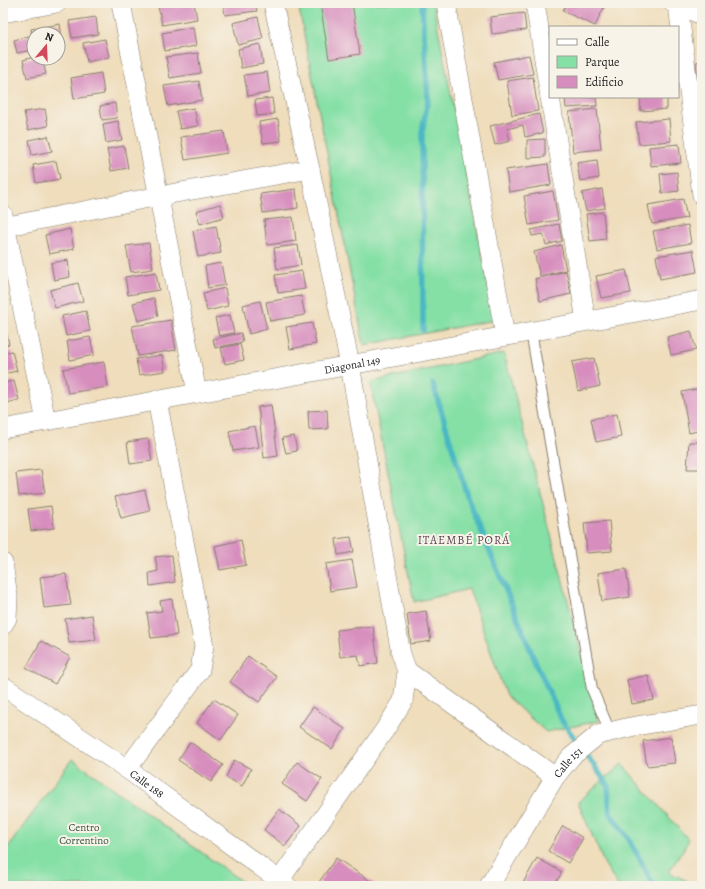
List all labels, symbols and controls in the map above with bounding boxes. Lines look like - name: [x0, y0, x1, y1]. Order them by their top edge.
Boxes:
- north arrow: [26, 26, 66, 66]
- legend: [549, 26, 679, 98]
- text: N: [43, 29, 55, 45]
- text: Calle: [585, 34, 609, 50]
- text: Parque: [585, 54, 620, 70]
- text: Edificio: [585, 74, 623, 90]
- street label: Diagonal 149: [323, 352, 381, 377]
- district label: ITAEMBÉ PORÁ: [418, 532, 510, 548]
- street label: Calle 151: [550, 743, 586, 781]
- street label: Calle 188: [127, 766, 167, 801]
- park label: Centro Correntino: [59, 820, 109, 848]

